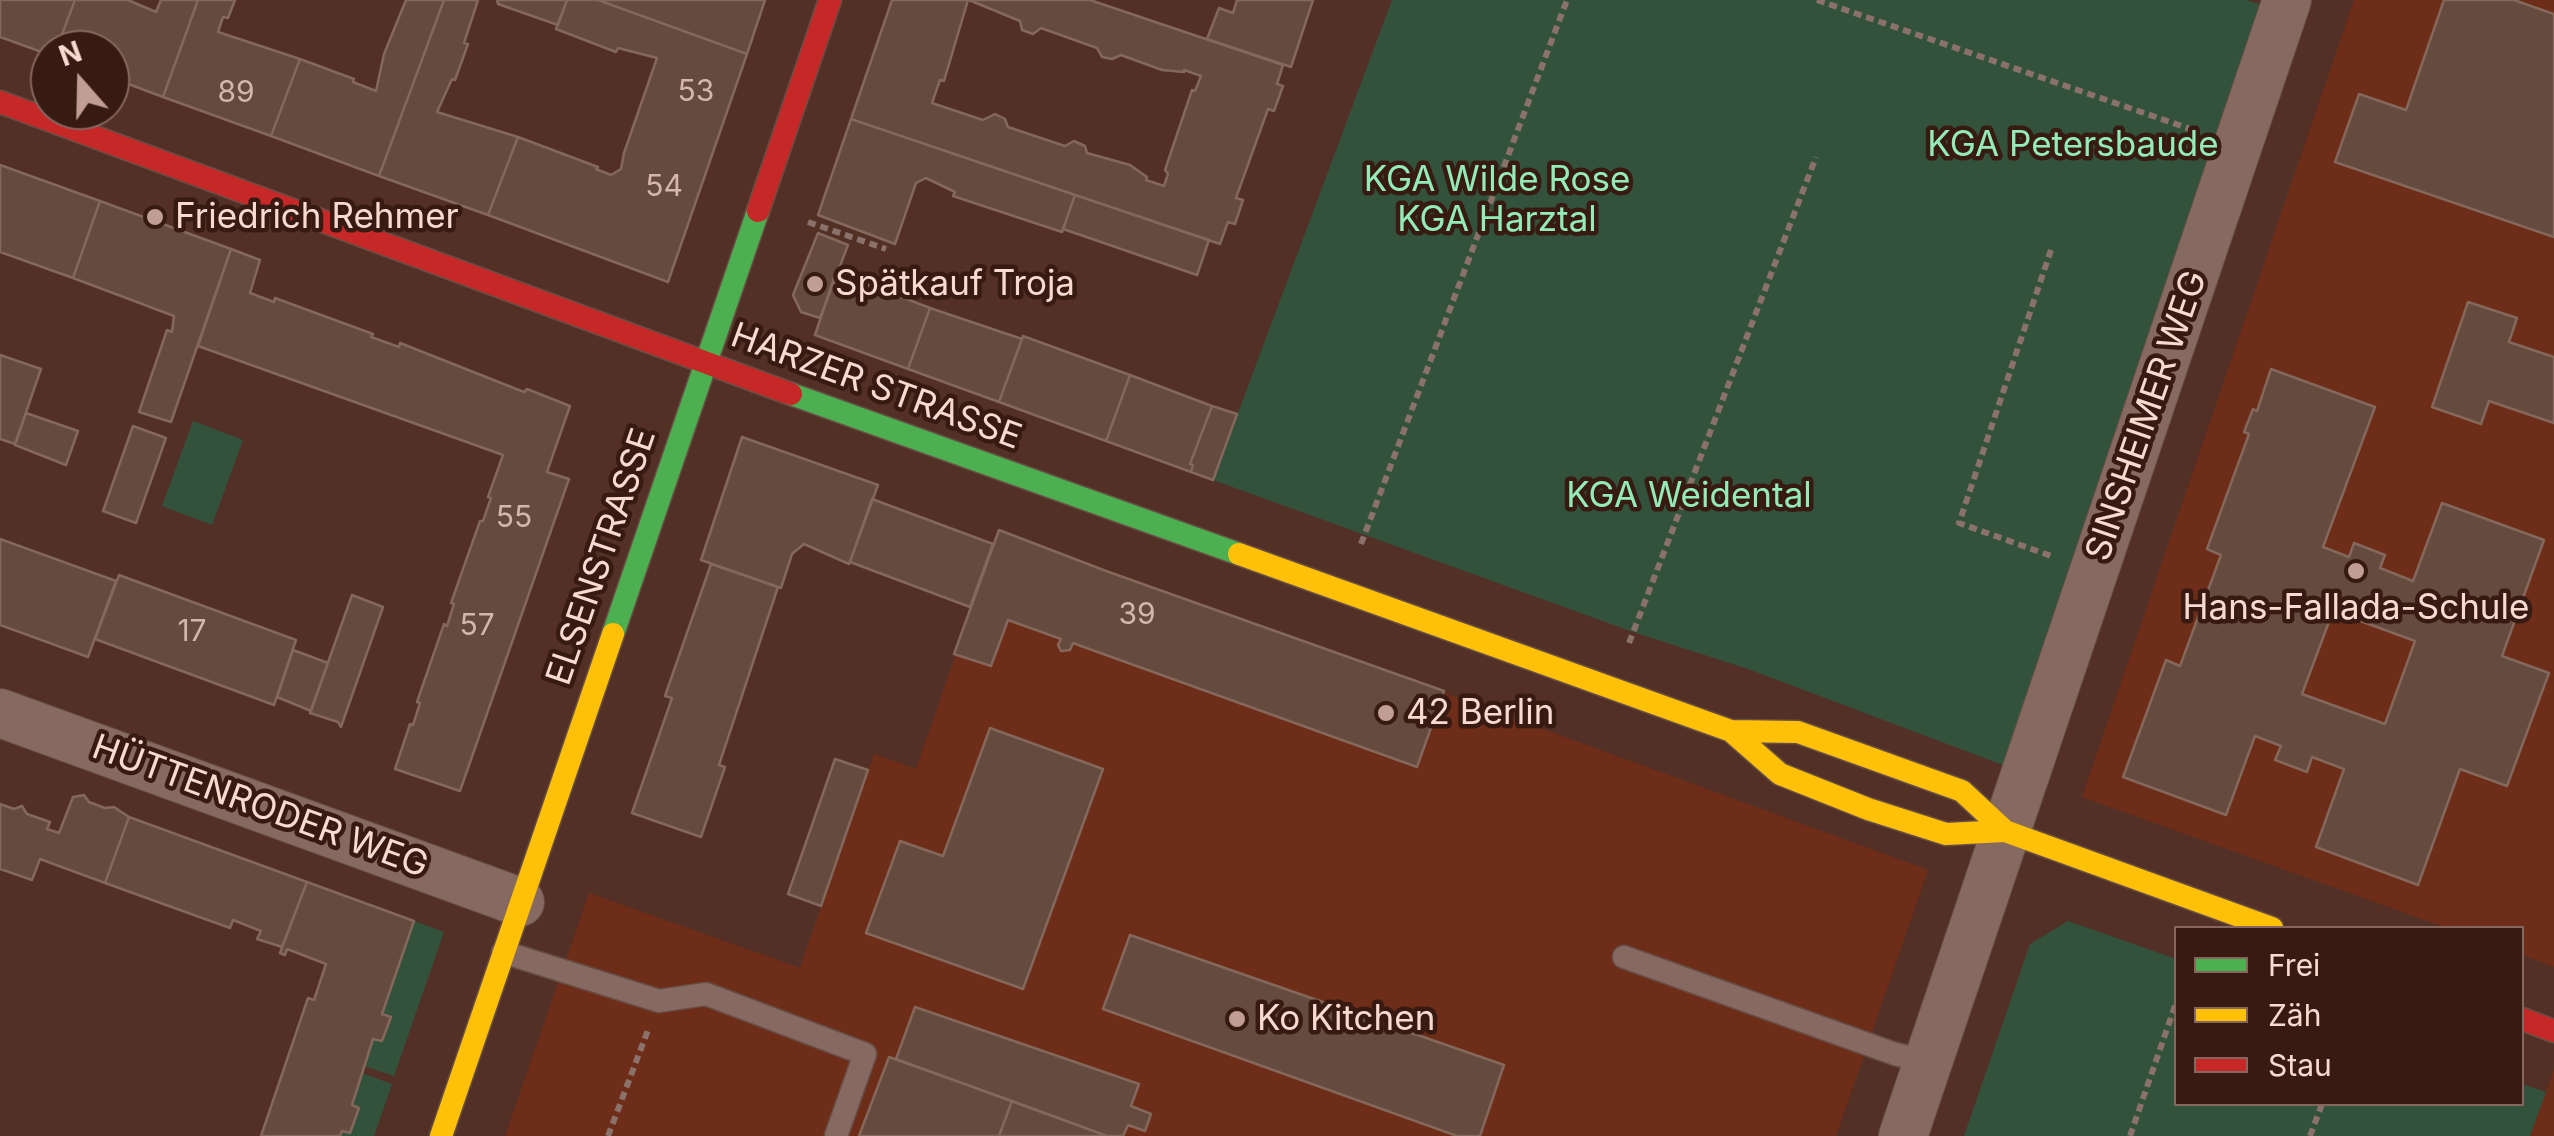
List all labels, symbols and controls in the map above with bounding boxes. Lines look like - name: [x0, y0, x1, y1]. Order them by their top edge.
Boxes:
- north arrow: [30, 30, 130, 130]
- text: N: [55, 34, 86, 73]
- house number: 53: [678, 74, 714, 110]
- house number: 89: [217, 75, 255, 111]
- park label: KGA Petersbaude: [1927, 124, 2219, 166]
- park label: KGA Wilde Rose KGA Harztal: [1364, 159, 1630, 241]
- house number: 54: [645, 169, 683, 205]
- place label: Friedrich Rehmer: [175, 196, 459, 238]
- marker: Friedrich Rehmer: [144, 206, 166, 228]
- place label: Spätkauf Troja: [835, 263, 1075, 305]
- street label: SINSHEIMER WEG: [2078, 266, 2216, 566]
- marker: Spätkauf Troja: [804, 273, 826, 295]
- street label: HARZER STRASSE: [725, 315, 1027, 459]
- street label: ELSENSTRASSE: [538, 423, 666, 691]
- park label: KGA Weidental: [1566, 475, 1812, 517]
- house number: 55: [496, 500, 532, 536]
- marker: Hans-Fallada-Schule: [2345, 560, 2367, 582]
- place label: Hans-Fallada-Schule: [2183, 587, 2529, 629]
- house number: 39: [1118, 597, 1156, 633]
- house number: 57: [459, 608, 495, 644]
- house number: 17: [177, 614, 207, 650]
- place label: 42 Berlin: [1406, 692, 1554, 734]
- marker: 42 Berlin: [1375, 702, 1397, 724]
- street label: HÜTTENRODER WEG: [86, 727, 434, 887]
- legend: [2174, 926, 2524, 1106]
- text: Frei: [2268, 947, 2320, 983]
- text: Zäh: [2268, 997, 2321, 1033]
- place label: Ko Kitchen: [1257, 998, 1435, 1040]
- marker: Ko Kitchen: [1226, 1008, 1248, 1030]
- text: Stau: [2268, 1047, 2332, 1083]

